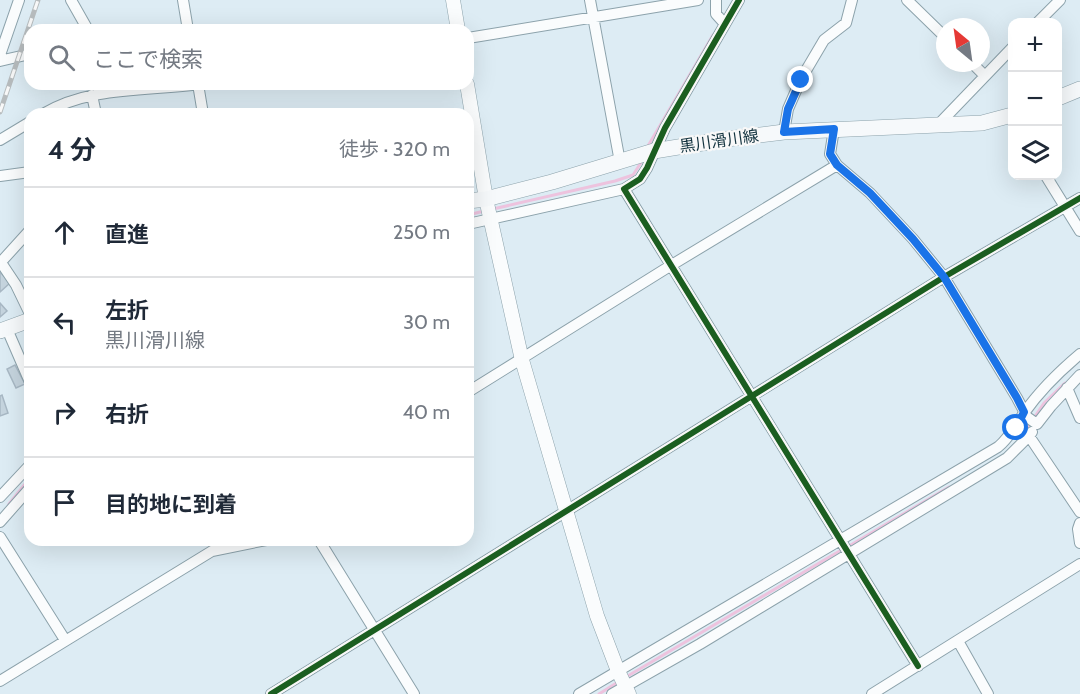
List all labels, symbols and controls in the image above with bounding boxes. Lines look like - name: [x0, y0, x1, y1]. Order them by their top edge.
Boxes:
- north arrow: [936, 18, 990, 72]
- map controls: [1008, 18, 1062, 180]
- button: +: [1008, 18, 1062, 72]
- search box: [24, 24, 474, 90]
- icon: search: [45, 41, 78, 74]
- text: ここで検索: [93, 46, 203, 73]
- route end: [787, 66, 813, 92]
- button: −: [1008, 72, 1062, 126]
- street label: 黒川滑川線: [678, 126, 760, 156]
- button: layers: [1008, 126, 1062, 180]
- text: 4 分: [48, 134, 96, 166]
- text: 徒歩 · 320 m: [339, 137, 450, 161]
- icon: ahead: [48, 216, 81, 249]
- text: 250 m: [393, 220, 450, 244]
- text: 直進: [105, 221, 149, 248]
- text: 左折: [105, 297, 149, 324]
- icon: left: [48, 306, 81, 339]
- text: 30 m: [403, 310, 450, 334]
- text: 黒川滑川線: [105, 328, 205, 352]
- icon: right: [48, 396, 81, 429]
- text: 40 m: [402, 400, 450, 424]
- text: 右折: [105, 401, 149, 428]
- route start: [1002, 414, 1028, 440]
- icon: arrive: [48, 486, 81, 519]
- text: 目的地に到着: [105, 491, 237, 518]

